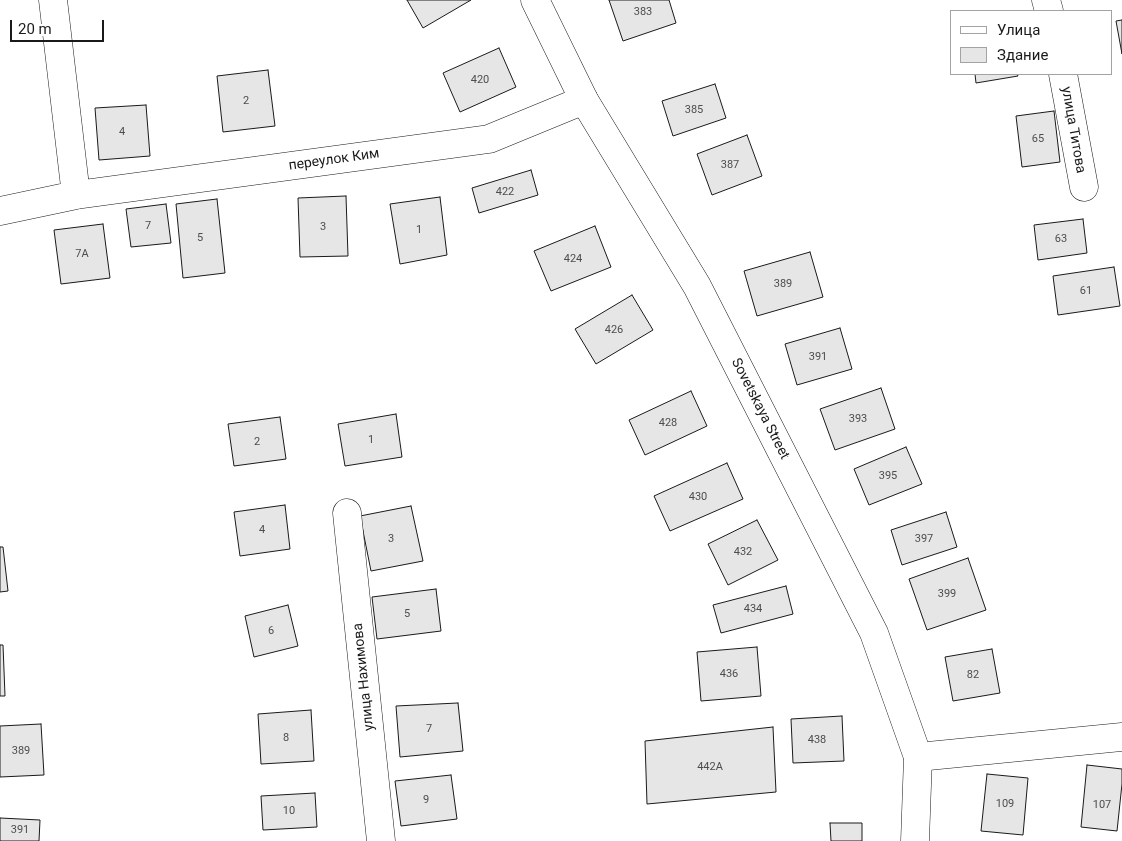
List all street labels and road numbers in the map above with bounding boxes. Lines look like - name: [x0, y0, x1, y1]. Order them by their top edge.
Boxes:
- street label: улица Титова: [1057, 85, 1089, 175]
- street label: переулок Ким: [288, 145, 380, 175]
- street label: Sovetskaya Street: [727, 356, 793, 462]
- street label: улица Нахимова: [350, 622, 378, 732]

